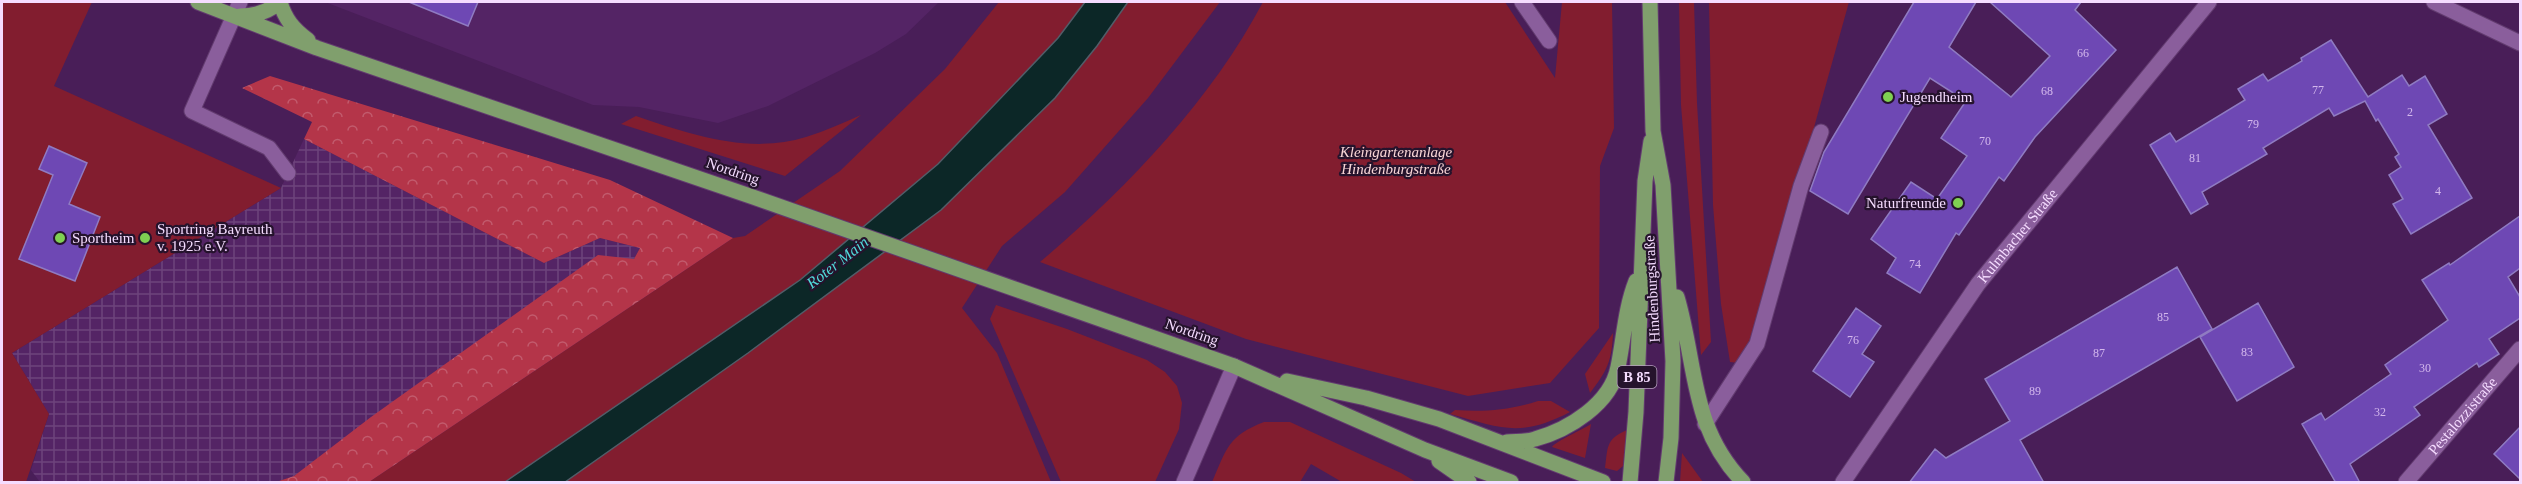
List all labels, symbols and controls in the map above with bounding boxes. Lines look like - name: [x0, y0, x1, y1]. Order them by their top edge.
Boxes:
- house number: 66: [2077, 46, 2089, 60]
- house number: 77: [2312, 83, 2324, 97]
- house number: 68: [2041, 84, 2053, 98]
- place label: Jugendheim: [1900, 89, 1973, 105]
- marker: Jugendheim: [1881, 90, 1895, 104]
- house number: 2: [2407, 105, 2413, 119]
- house number: 79: [2247, 117, 2259, 131]
- house number: 70: [1979, 134, 1991, 148]
- park label: Kleingartenanlage Hindenburgstraße: [1339, 144, 1453, 177]
- house number: 81: [2189, 151, 2201, 165]
- street label: Nordring: [704, 154, 762, 188]
- house number: 4: [2435, 184, 2441, 198]
- street label: Kulmbacher Straße: [1974, 185, 2061, 286]
- place label: Naturfreunde: [1866, 195, 1946, 211]
- marker: Naturfreunde: [1951, 196, 1965, 210]
- place label: Sportring Bayreuth v. 1925 e.V.: [157, 221, 273, 254]
- place label: Sportheim: [72, 230, 135, 246]
- marker: Sportheim: [53, 231, 67, 245]
- marker: Sportring Bayreuth v. 1925 e.V.: [138, 231, 152, 245]
- water label: Roter Main: [802, 233, 871, 292]
- street label: Hindenburgstraße: [1641, 235, 1663, 343]
- house number: 74: [1909, 257, 1921, 271]
- house number: 85: [2157, 310, 2169, 324]
- street label: Nordring: [1163, 315, 1221, 349]
- house number: 76: [1847, 333, 1859, 347]
- house number: 83: [2241, 345, 2253, 359]
- house number: 87: [2093, 346, 2105, 360]
- house number: 30: [2419, 361, 2431, 375]
- road number: B 85: [1618, 366, 1656, 388]
- street label: Pestalozzistraße: [2425, 374, 2500, 458]
- house number: 89: [2029, 384, 2041, 398]
- house number: 32: [2374, 405, 2386, 419]

